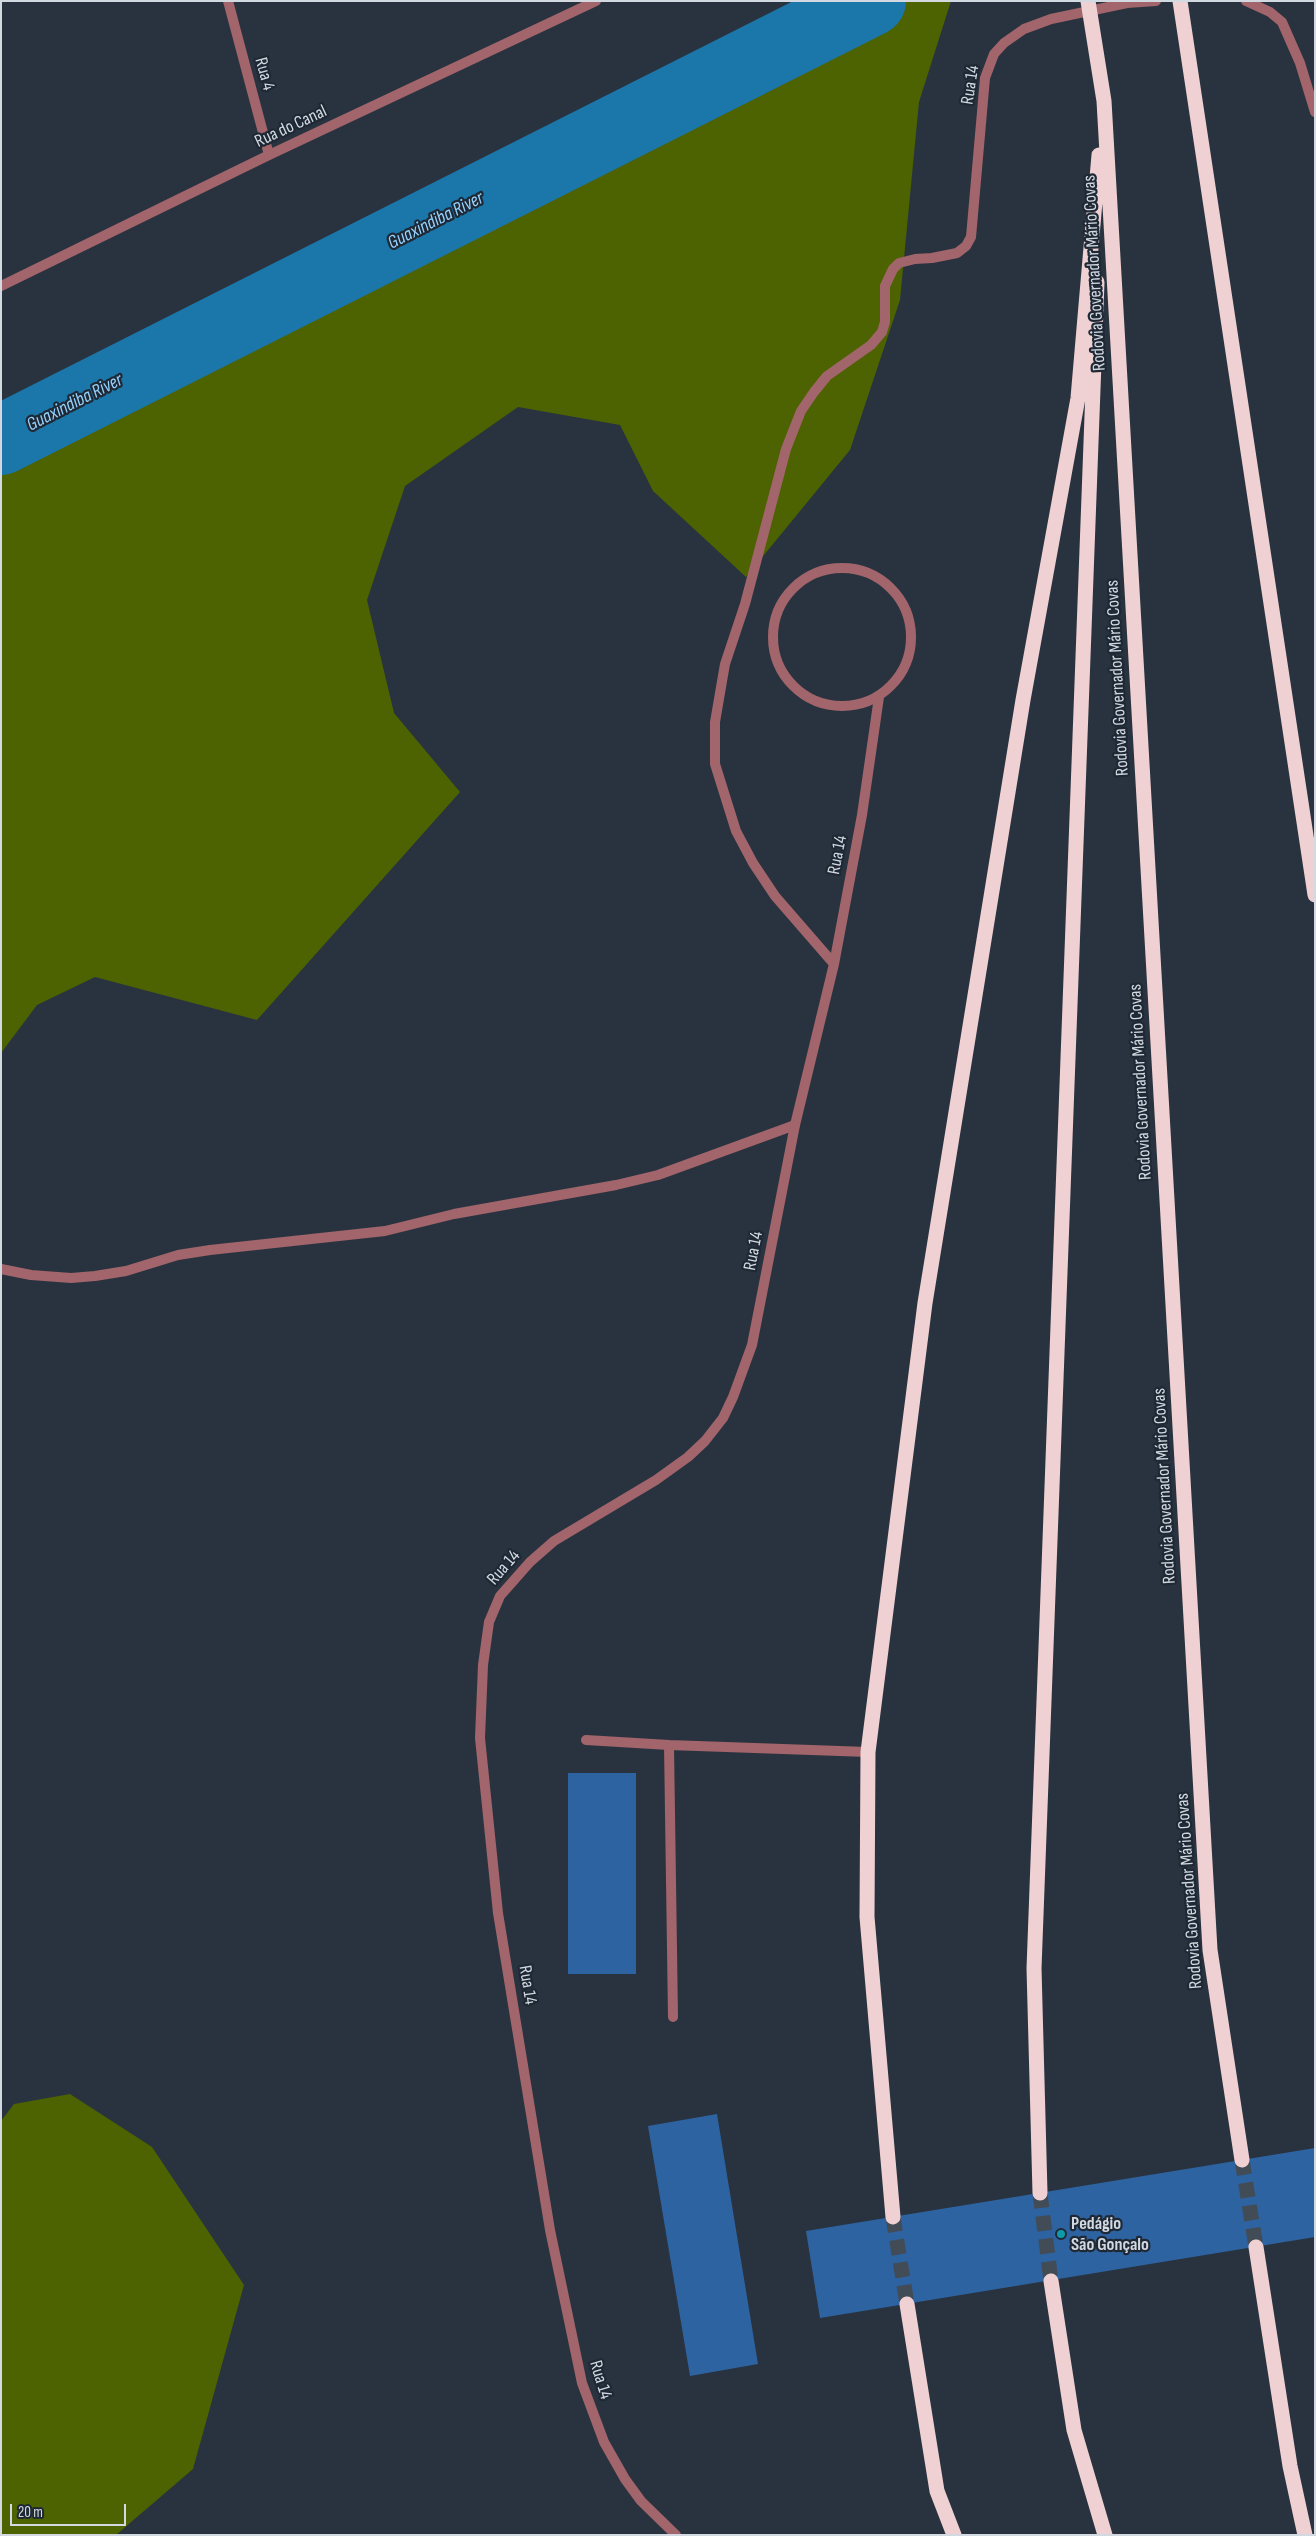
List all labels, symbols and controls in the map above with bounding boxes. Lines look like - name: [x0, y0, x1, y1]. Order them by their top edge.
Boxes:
- street label: Rua 4: [249, 55, 279, 93]
- street label: Rua 14: [957, 64, 985, 106]
- street label: Rua do Canal: [252, 101, 330, 153]
- street label: Rodovia Governador Mário Covas: [1079, 174, 1111, 372]
- water label: Guaxindiba River: [384, 187, 488, 255]
- water label: Guaxindiba River: [23, 369, 127, 437]
- street label: Rodovia Governador Mário Covas: [1102, 579, 1134, 777]
- street label: Rua 14: [824, 834, 852, 876]
- street label: Rodovia Governador Mário Covas: [1125, 983, 1157, 1181]
- street label: Rua 14: [740, 1230, 768, 1272]
- street label: Rodovia Governador Mário Covas: [1149, 1387, 1181, 1585]
- street label: Rua 14: [483, 1546, 525, 1590]
- street label: Rodovia Governador Mário Covas: [1172, 1792, 1208, 1990]
- street label: Rua 14: [513, 1964, 541, 2006]
- place label: Pedágio São Gonçalo: [1071, 2213, 1149, 2256]
- marker: Pedágio São Gonçalo: [1055, 2228, 1067, 2240]
- street label: Rua 14: [584, 2358, 616, 2402]
- scale bar: [12, 2494, 129, 2526]
- text: 20 m: [18, 2503, 43, 2522]

